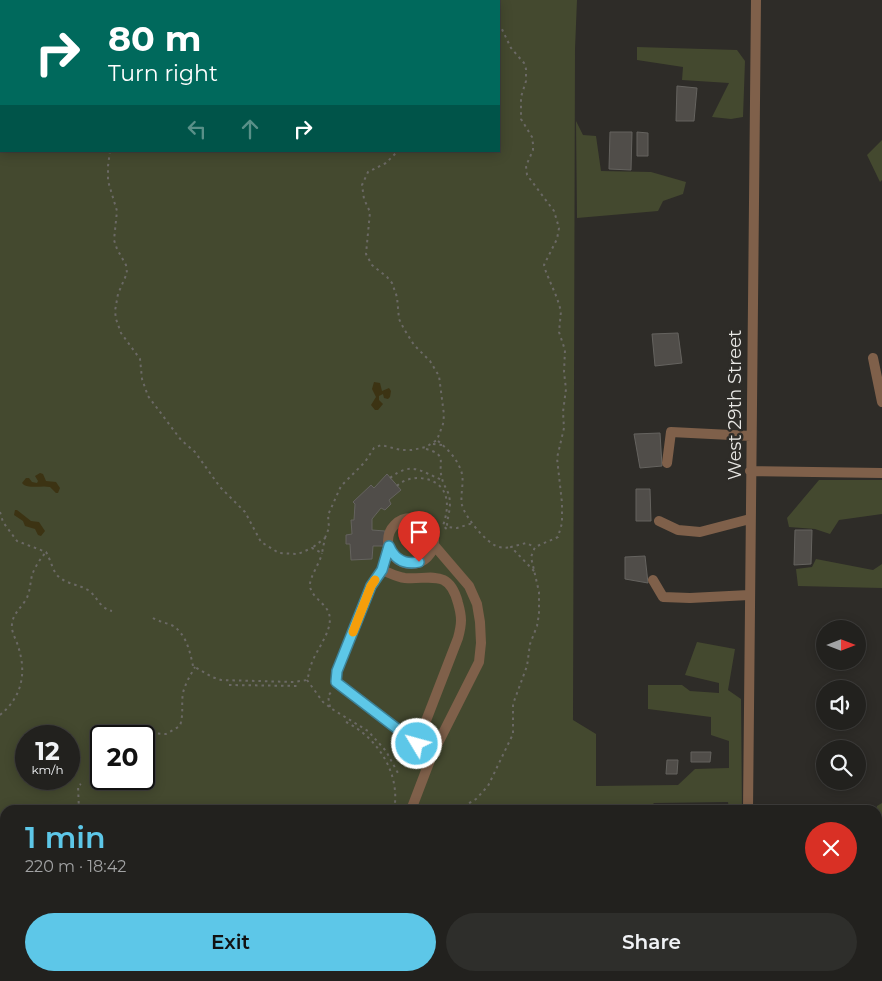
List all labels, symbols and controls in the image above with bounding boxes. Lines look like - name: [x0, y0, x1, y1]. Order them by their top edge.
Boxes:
- text: 80 m: [108, 17, 202, 60]
- icon: right: [25, 20, 90, 85]
- text: Turn right: [108, 60, 218, 87]
- icon: left: [183, 115, 211, 143]
- icon: ahead: [236, 115, 264, 143]
- icon: right: [289, 115, 317, 143]
- street label: West 29th Street: [724, 330, 746, 480]
- pin: [398, 511, 440, 562]
- icon: arrive: [405, 518, 433, 546]
- north arrow: [816, 620, 866, 670]
- map controls: [816, 620, 866, 790]
- button: sound: [816, 680, 866, 730]
- position arrow: [390, 717, 442, 769]
- speed limit sign: 20: [90, 725, 155, 790]
- text: 12: [35, 736, 60, 766]
- button: search: [816, 740, 866, 790]
- text: km/h: [31, 762, 64, 777]
- text: 1 min: [25, 819, 106, 856]
- button: close: [805, 822, 857, 874]
- text: 220 m · 18:42: [25, 857, 126, 876]
- button: Exit: [25, 913, 436, 971]
- button: Share: [446, 913, 857, 971]

